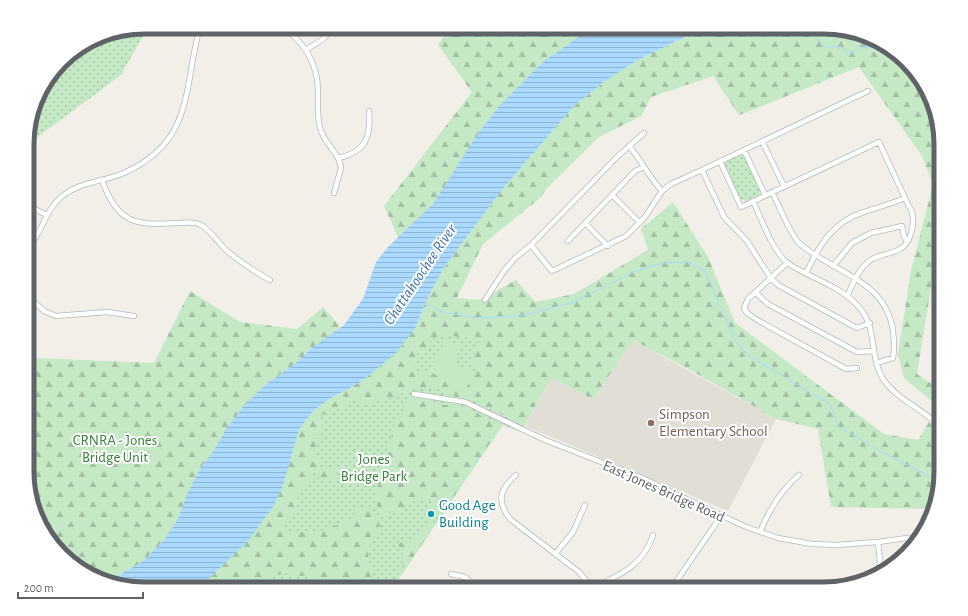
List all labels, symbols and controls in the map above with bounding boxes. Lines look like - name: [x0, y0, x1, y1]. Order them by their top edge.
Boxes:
- water label: Chattahoochee River: [380, 221, 460, 328]
- place label: Simpson Elementary School: [659, 407, 768, 439]
- marker: Simpson Elementary School: [646, 418, 656, 428]
- park label: CRNRA - Jones Bridge Unit: [73, 433, 157, 465]
- park label: Jones Bridge Park: [341, 452, 408, 484]
- street label: East Jones Bridge Road: [601, 458, 727, 525]
- place label: Good Age Building: [439, 498, 496, 530]
- marker: Good Age Building: [426, 509, 436, 519]
- scale bar: [18, 574, 143, 600]
- text: 200 m: [24, 582, 54, 594]

